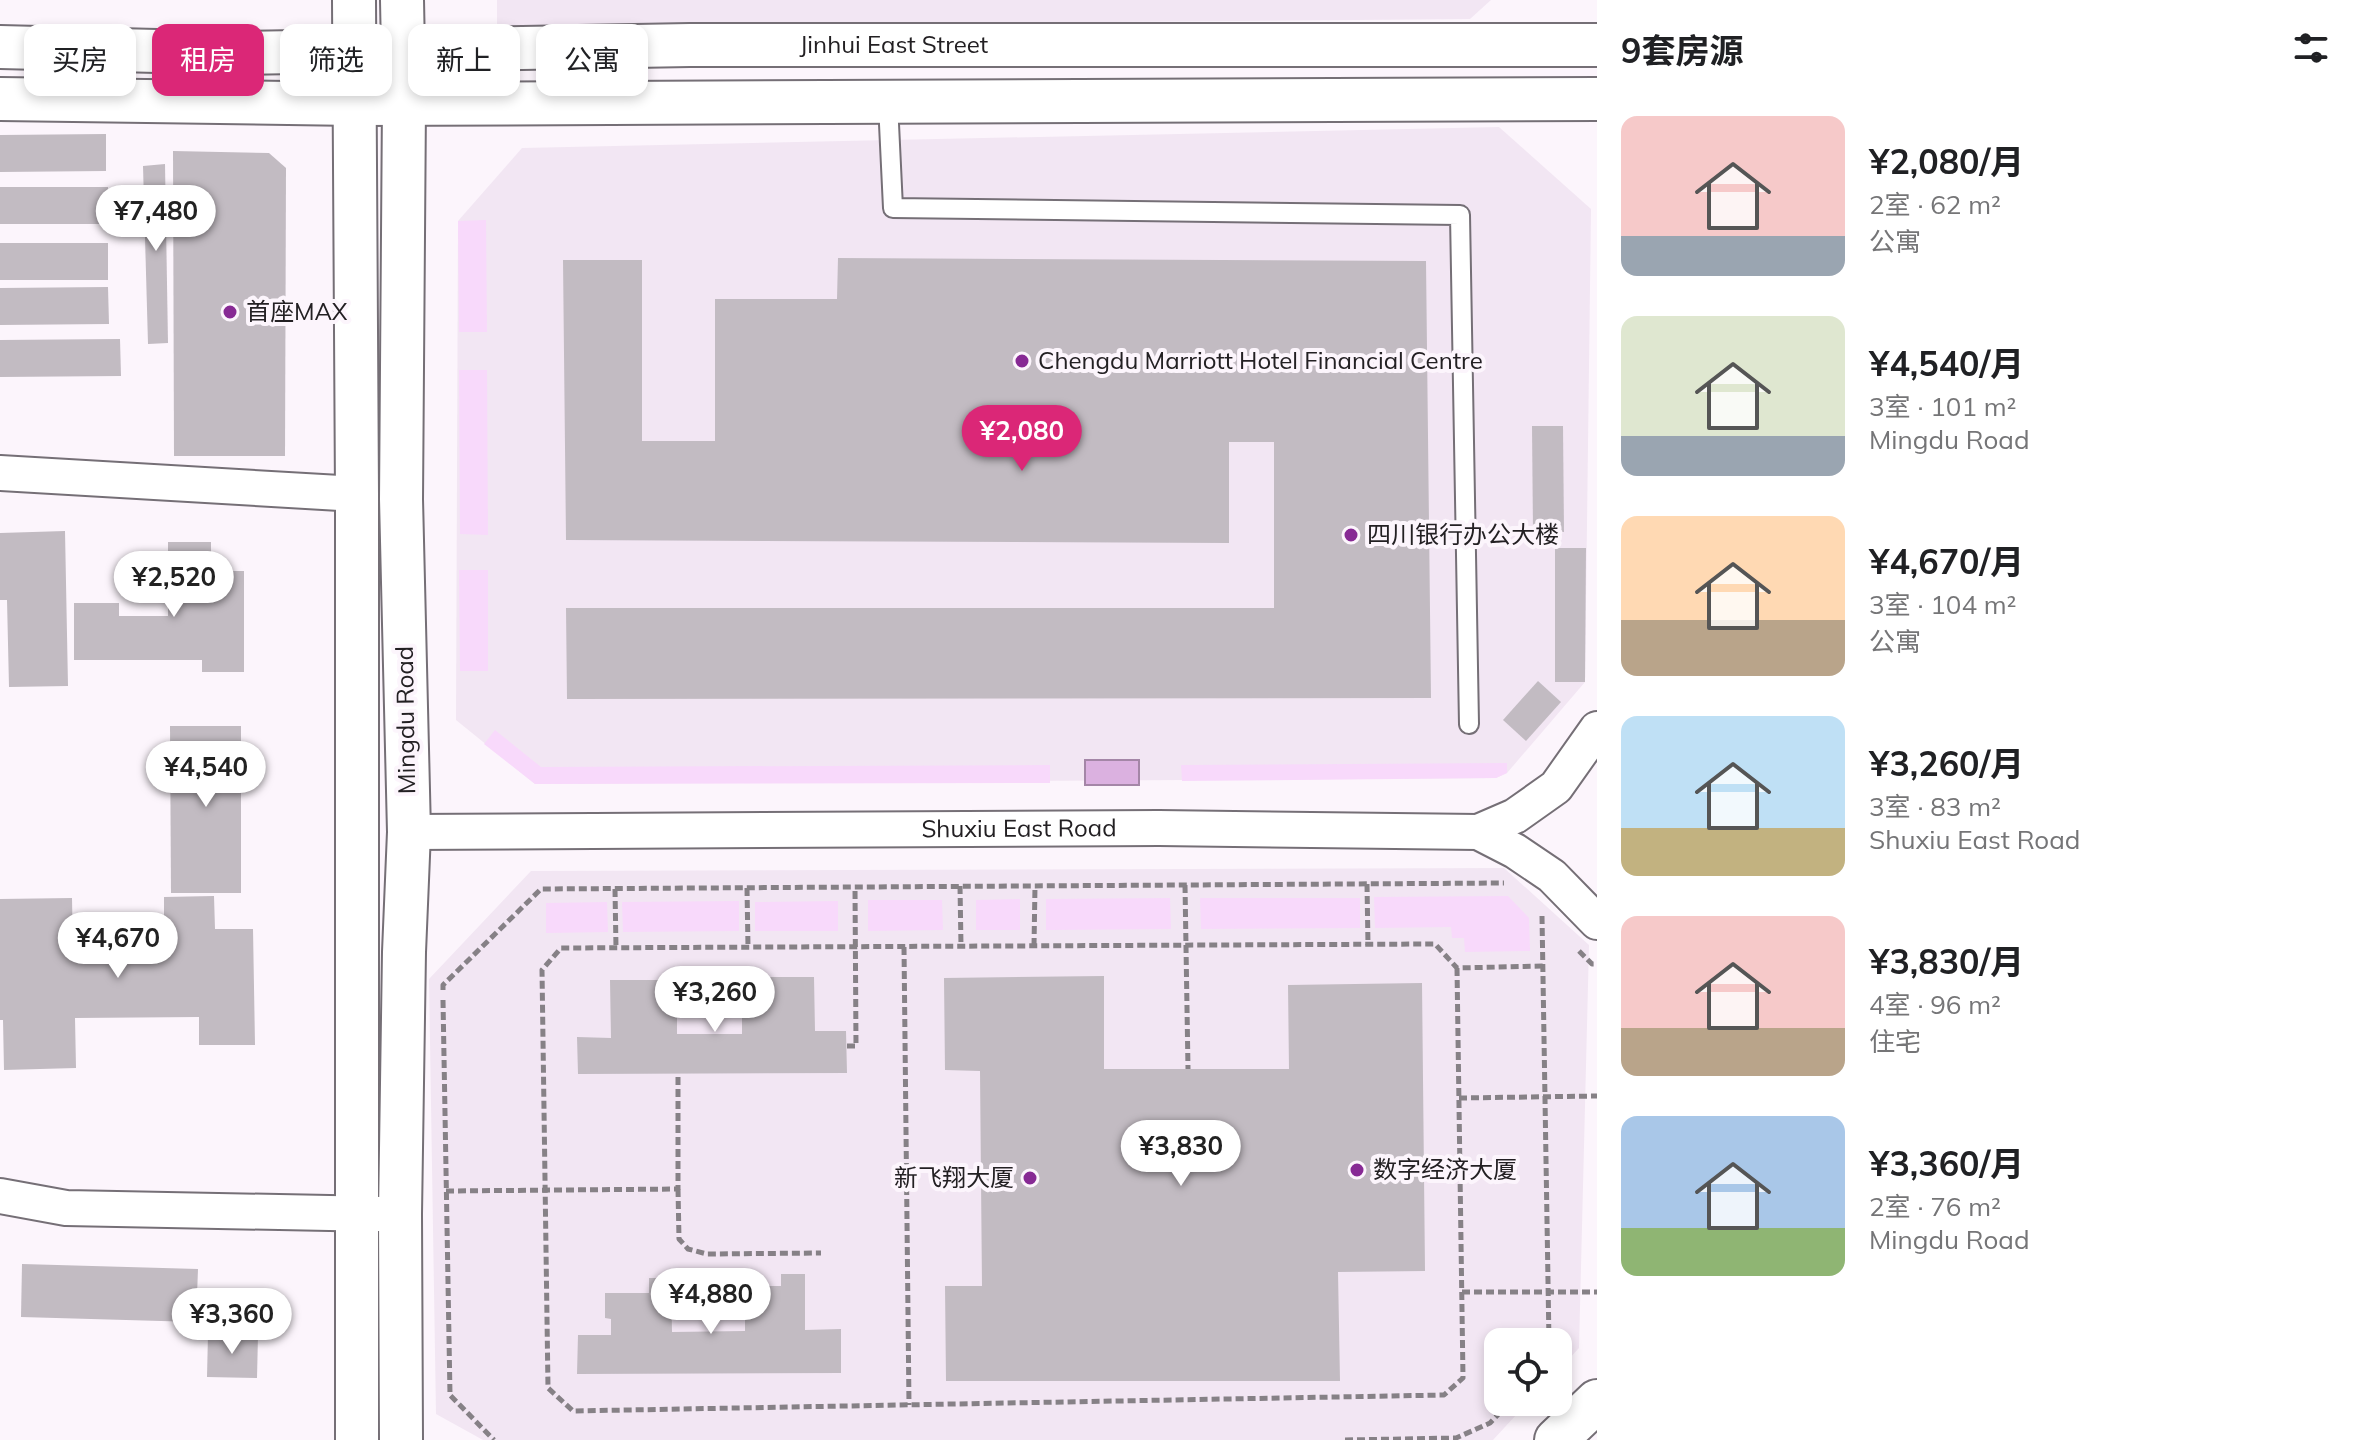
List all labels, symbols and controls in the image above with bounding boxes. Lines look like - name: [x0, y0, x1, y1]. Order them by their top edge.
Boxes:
- chip: 买房: [24, 24, 136, 96]
- chip: 租房: [152, 24, 264, 96]
- chip: 筛选: [280, 24, 392, 96]
- chip: 新上: [408, 24, 520, 96]
- chip: 公寓: [536, 24, 648, 96]
- icon: filters: [2289, 26, 2333, 70]
- street label: Jinhui East Street: [799, 29, 988, 59]
- text: 9套房源: [1621, 29, 1743, 72]
- text: ¥2,080/月: [1869, 140, 2024, 183]
- icon: home: [1685, 148, 1781, 244]
- pin: ¥7,480: [91, 185, 221, 253]
- text: 2室 · 62 m²: [1869, 188, 2001, 221]
- text: ¥7,480: [114, 194, 198, 227]
- text: 公寓: [1869, 225, 1921, 258]
- place label: 首座MAX: [246, 296, 348, 326]
- marker: 首座MAX: [221, 303, 239, 321]
- text: ¥4,540/月: [1869, 342, 2024, 385]
- place label: Chengdu Marriott Hotel Financial Centre: [1038, 345, 1483, 375]
- icon: home: [1685, 348, 1781, 444]
- marker: Chengdu Marriott Hotel Financial Centre: [1013, 352, 1031, 370]
- text: 3室 · 101 m²: [1869, 390, 2016, 423]
- pin: ¥2,080: [957, 405, 1087, 473]
- text: ¥2,080: [980, 414, 1064, 447]
- text: Mingdu Road: [1869, 423, 2030, 456]
- place label: 四川银行办公大楼: [1367, 519, 1559, 549]
- marker: 四川银行办公大楼: [1342, 526, 1360, 544]
- text: ¥4,670/月: [1869, 540, 2024, 583]
- icon: home: [1685, 548, 1781, 644]
- pin: ¥2,520: [109, 551, 239, 619]
- text: ¥2,520: [132, 560, 216, 593]
- text: 3室 · 104 m²: [1869, 588, 2016, 621]
- text: 公寓: [1869, 625, 1921, 658]
- street label: Mingdu Road: [389, 646, 421, 794]
- pin: ¥4,540: [141, 741, 271, 809]
- text: ¥3,260/月: [1869, 742, 2024, 785]
- icon: home: [1685, 748, 1781, 844]
- text: ¥4,540: [164, 750, 248, 783]
- text: 3室 · 83 m²: [1869, 790, 2001, 823]
- street label: Shuxiu East Road: [921, 812, 1117, 843]
- text: Shuxiu East Road: [1869, 823, 2080, 856]
- pin: ¥4,670: [53, 912, 183, 980]
- text: ¥4,670: [76, 921, 160, 954]
- text: ¥3,830/月: [1869, 940, 2024, 983]
- icon: home: [1685, 948, 1781, 1044]
- pin: ¥3,260: [650, 966, 780, 1034]
- text: ¥3,260: [673, 975, 757, 1008]
- text: 4室 · 96 m²: [1869, 988, 2001, 1021]
- text: 住宅: [1869, 1025, 1921, 1058]
- pin: ¥3,830: [1116, 1120, 1246, 1188]
- text: ¥3,830: [1139, 1129, 1223, 1162]
- text: ¥3,360/月: [1869, 1142, 2024, 1185]
- icon: home: [1685, 1148, 1781, 1244]
- place label: 数字经济大厦: [1373, 1154, 1517, 1184]
- marker: 数字经济大厦: [1348, 1161, 1366, 1179]
- place label: 新飞翔大厦: [894, 1162, 1014, 1192]
- marker: 新飞翔大厦: [1021, 1169, 1039, 1187]
- text: 2室 · 76 m²: [1869, 1190, 2001, 1223]
- text: Mingdu Road: [1869, 1223, 2030, 1256]
- pin: ¥4,880: [646, 1268, 776, 1336]
- text: ¥4,880: [669, 1277, 753, 1310]
- pin: ¥3,360: [167, 1288, 297, 1356]
- text: ¥3,360: [190, 1297, 274, 1330]
- map controls: [1484, 1328, 1572, 1416]
- button: locate: [1484, 1328, 1572, 1416]

